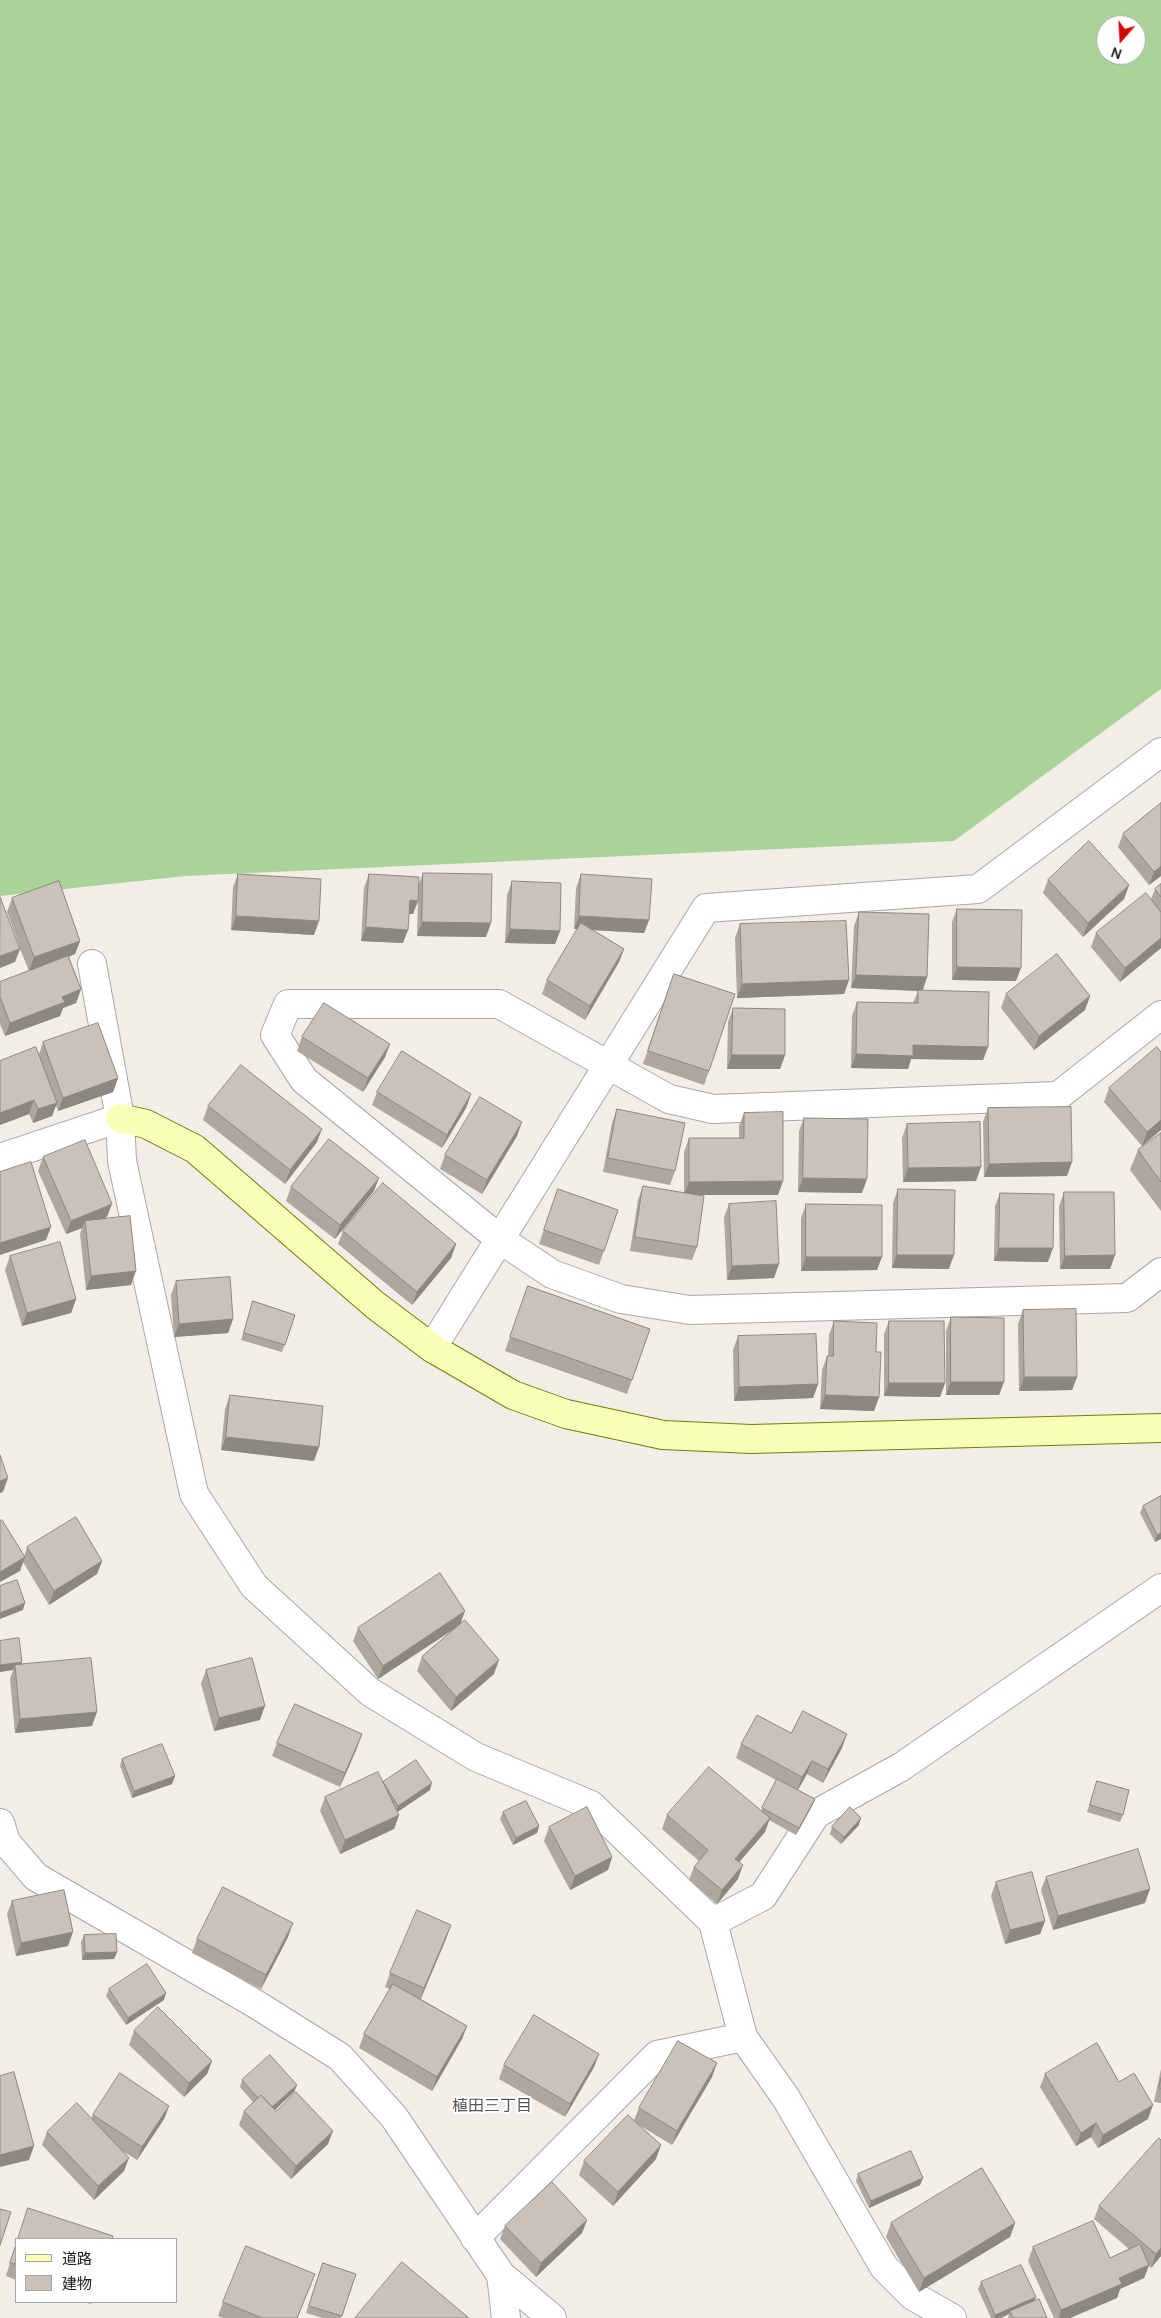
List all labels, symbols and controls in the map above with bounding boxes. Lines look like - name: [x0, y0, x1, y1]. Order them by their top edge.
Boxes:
- north arrow: [1096, 15, 1146, 65]
- text: N: [1108, 43, 1124, 64]
- district label: 植田三丁目: [452, 2097, 532, 2117]
- legend: [15, 2238, 178, 2303]
- text: 道路: [62, 2248, 92, 2269]
- text: 建物: [62, 2273, 92, 2294]

